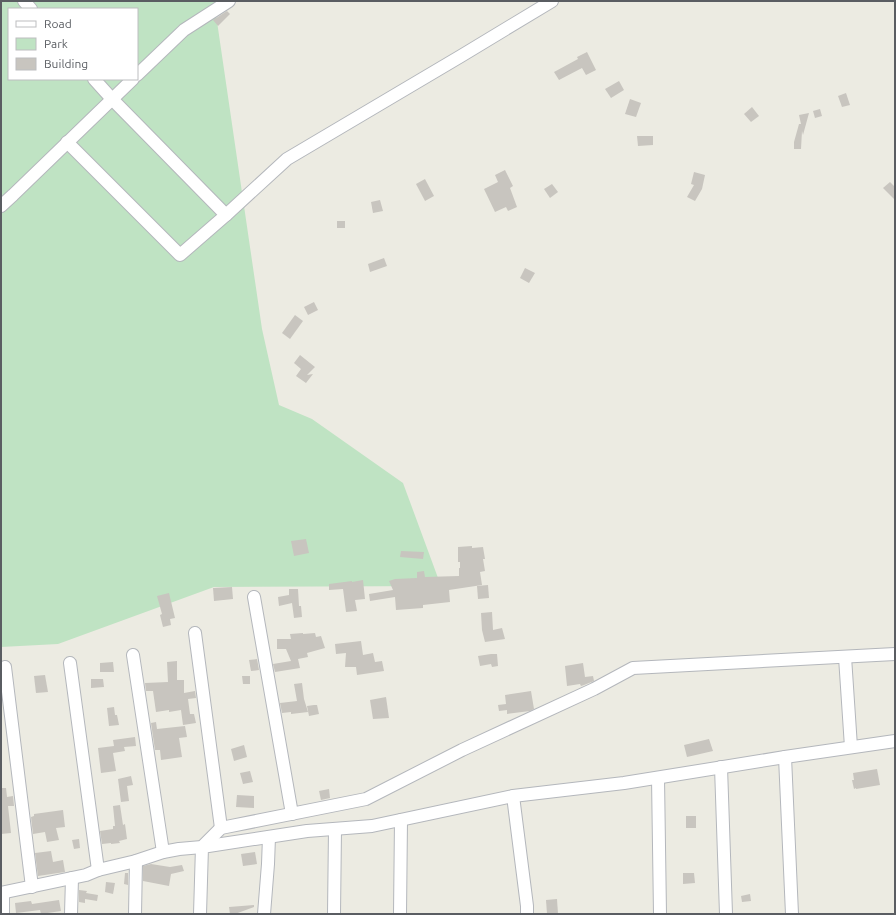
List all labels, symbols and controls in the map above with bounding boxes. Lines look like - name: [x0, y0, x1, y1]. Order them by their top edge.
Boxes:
- legend: [8, 8, 138, 80]
- text: Road: [44, 17, 72, 30]
- text: Park: [44, 37, 68, 50]
- text: Building: [44, 57, 88, 70]

